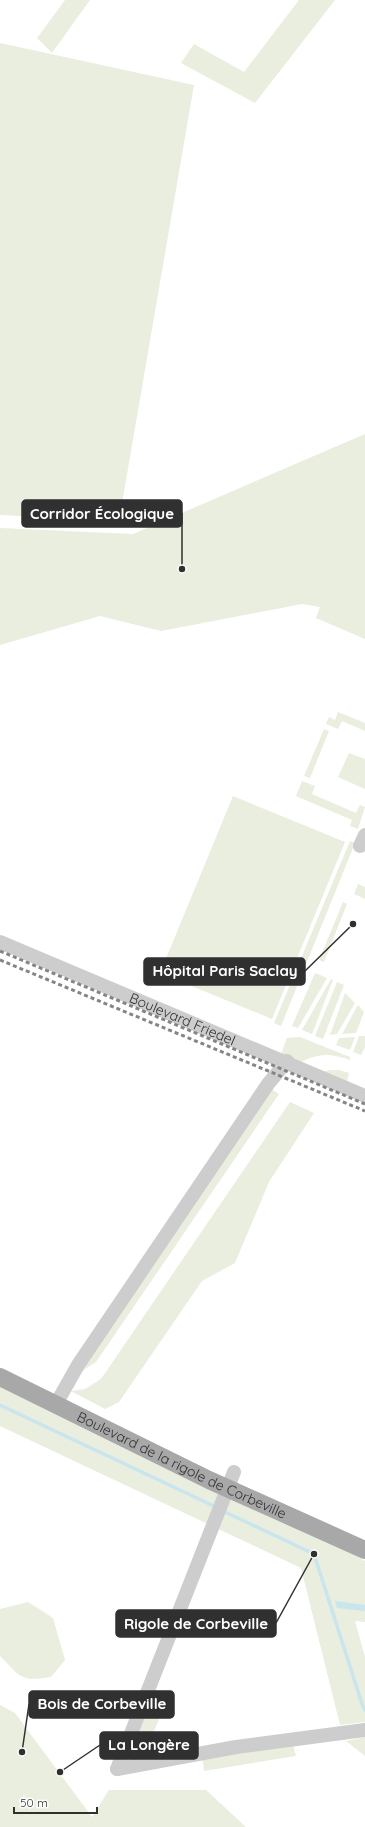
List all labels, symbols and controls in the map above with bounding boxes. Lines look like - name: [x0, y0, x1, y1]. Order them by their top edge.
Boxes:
- callout: Corridor Écologique: [22, 500, 182, 527]
- text: Corridor Écologique: [30, 504, 174, 523]
- callout: Hôpital Paris Saclay: [144, 958, 305, 985]
- text: Hôpital Paris Saclay: [152, 961, 298, 980]
- street label: Boulevard Friedel: [127, 989, 238, 1049]
- street label: Boulevard de la rigole de Corbeville: [74, 1407, 289, 1523]
- callout: Rigole de Corbeville: [116, 1610, 276, 1637]
- text: Rigole de Corbeville: [124, 1614, 268, 1633]
- callout: Bois de Corbeville: [29, 1691, 174, 1718]
- text: Bois de Corbeville: [38, 1694, 167, 1713]
- callout: La Longère: [100, 1732, 198, 1759]
- text: La Longère: [108, 1735, 190, 1754]
- scale bar: [14, 1789, 97, 1815]
- text: 50 m: [20, 1795, 48, 1810]

